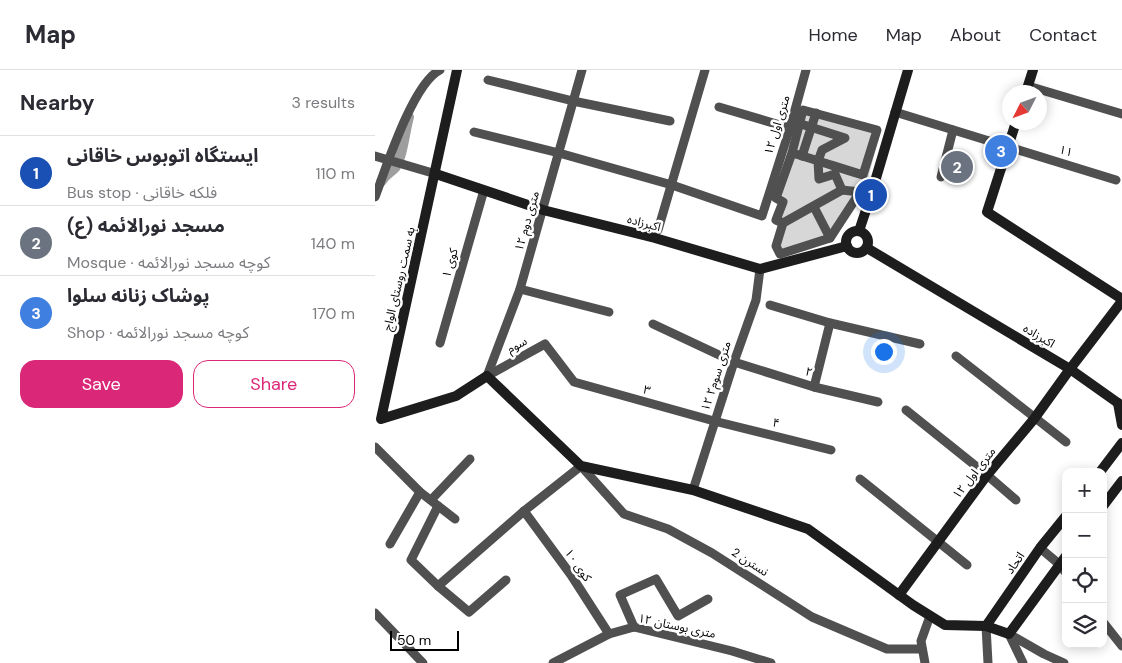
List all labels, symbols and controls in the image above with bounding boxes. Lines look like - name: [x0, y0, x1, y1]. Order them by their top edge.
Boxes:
- text: Map: [25, 19, 76, 50]
- text: Home: [808, 23, 858, 47]
- text: Map: [886, 23, 922, 47]
- text: About: [950, 23, 1001, 47]
- text: Contact: [1029, 23, 1097, 47]
- north arrow: [1002, 85, 1047, 130]
- text: Nearby: [20, 89, 94, 117]
- text: 3 results: [292, 92, 355, 113]
- street label: ۱۲ متری اول: [760, 93, 794, 157]
- pin: 3: [985, 132, 1017, 170]
- street label: ۱۱: [1057, 141, 1075, 161]
- text: ایستگاه اتوبوس خاقانی: [67, 143, 259, 168]
- pin: 2: [941, 148, 973, 186]
- text: 1: [33, 163, 39, 184]
- text: 110 m: [316, 163, 355, 184]
- pin: 1: [855, 176, 887, 214]
- text: Bus stop · فلکه خاقانی: [67, 182, 217, 203]
- street label: ۱۲ متری دوم: [511, 189, 544, 253]
- street label: اکبرزاده: [625, 211, 663, 235]
- text: مسجد نورالائمه (ع): [67, 213, 225, 238]
- street label: به سمت روستای الواج: [379, 225, 420, 333]
- text: 2: [31, 233, 41, 254]
- text: 140 m: [311, 233, 355, 254]
- street label: کوی ۱: [438, 245, 462, 280]
- text: Mosque · کوچه مسجد نورالائمه: [67, 252, 270, 273]
- text: پوشاک زنانه سلوا: [67, 283, 210, 308]
- text: 3: [31, 303, 41, 324]
- text: 170 m: [312, 303, 355, 324]
- street label: اکبرزاده: [1020, 320, 1058, 352]
- text: Shop · کوچه مسجد نورالائمه: [67, 322, 249, 343]
- street label: سوم: [504, 333, 530, 358]
- street label: ۱۲ متری سوم۲: [697, 339, 736, 413]
- your location: [871, 339, 897, 365]
- button: Save: [20, 360, 183, 408]
- button: Share: [193, 360, 355, 408]
- street label: ۲: [803, 363, 815, 381]
- street label: ۳: [641, 381, 653, 399]
- street label: ۴: [771, 414, 781, 432]
- street label: ۱۲ متری اول: [949, 444, 999, 502]
- map controls: [1062, 468, 1107, 648]
- button: +: [1062, 468, 1107, 513]
- button: −: [1062, 513, 1107, 558]
- street label: نسترن 2: [728, 544, 772, 580]
- street label: کوی ۱۰: [561, 545, 596, 585]
- street label: اتحاد: [1002, 549, 1028, 577]
- button: locate: [1062, 558, 1107, 603]
- button: layers: [1062, 603, 1107, 648]
- street label: ۱۲ متری بوستان: [637, 610, 717, 642]
- scale bar: [390, 628, 459, 651]
- text: 50 m: [397, 631, 431, 649]

